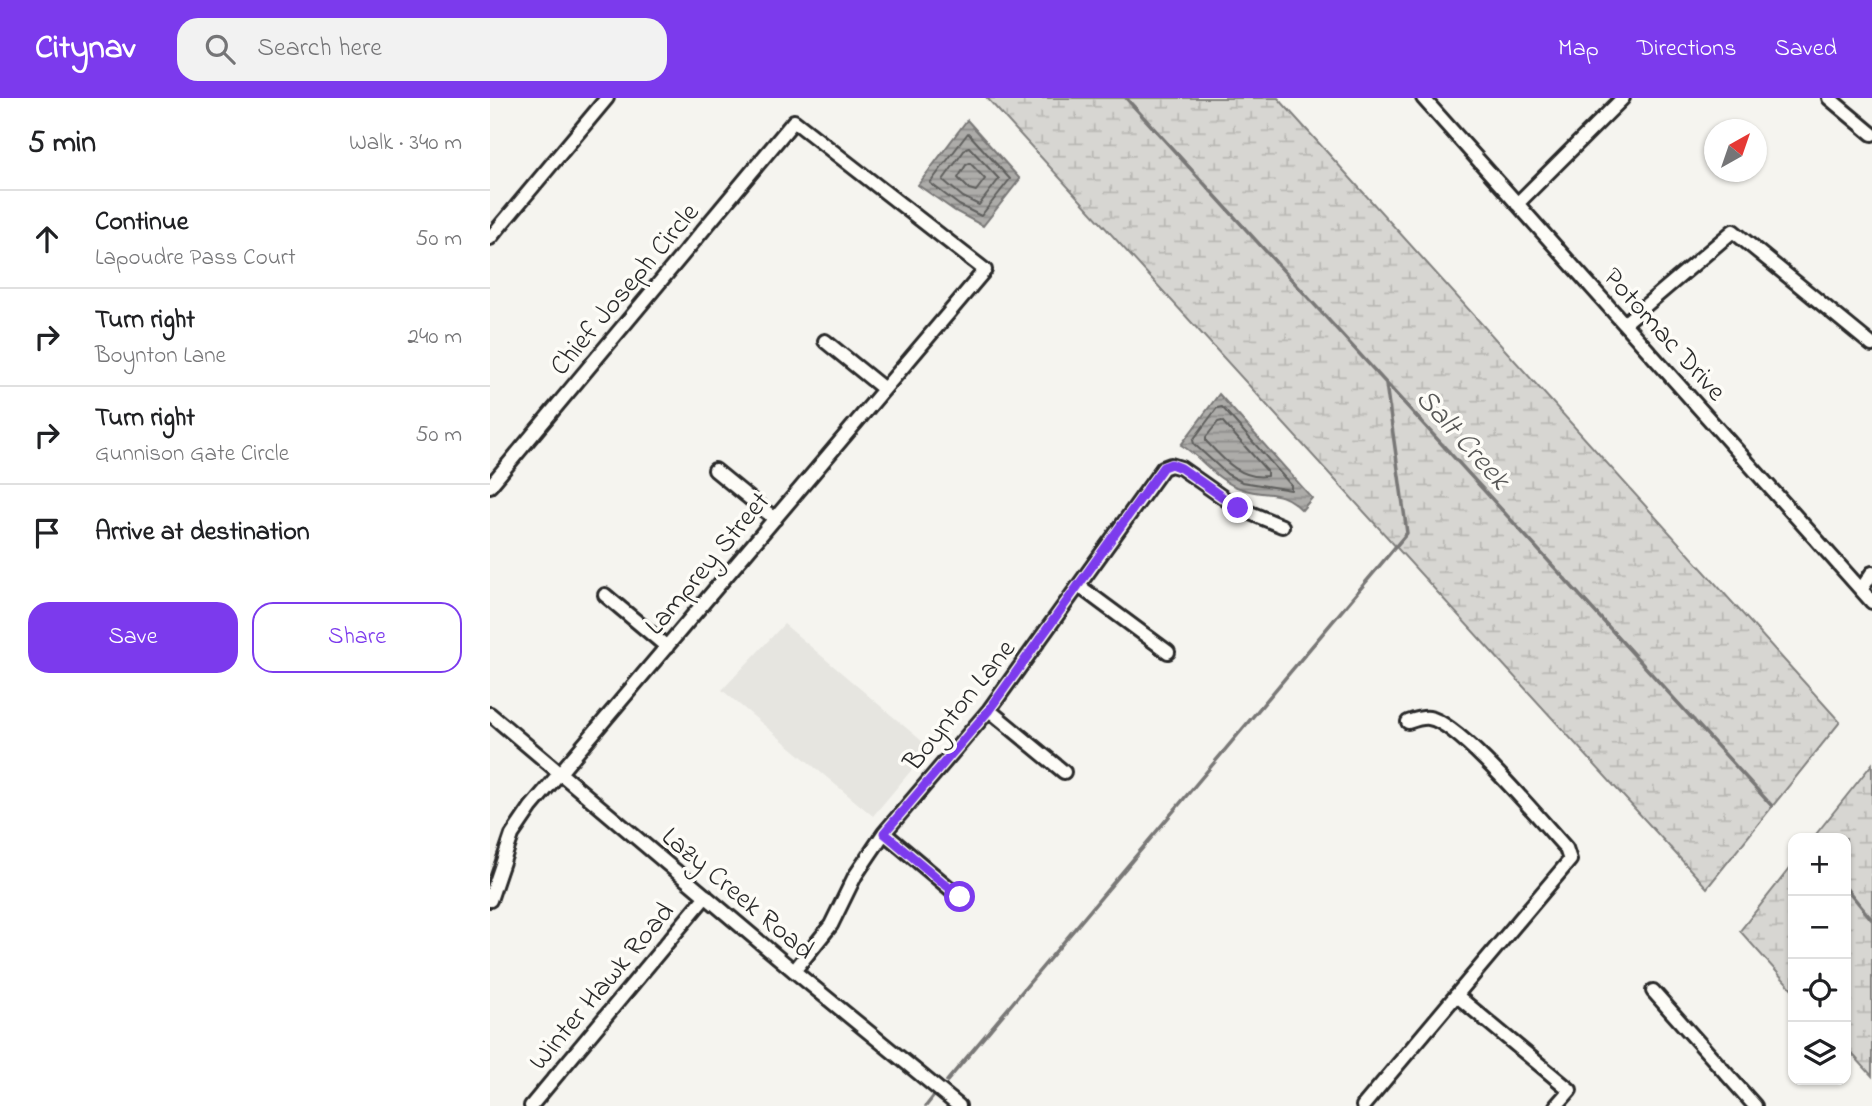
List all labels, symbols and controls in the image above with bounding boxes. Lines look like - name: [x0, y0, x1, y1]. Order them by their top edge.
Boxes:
- search box: [177, 18, 667, 81]
- text: Citynav: [35, 25, 135, 73]
- icon: search: [201, 30, 239, 68]
- text: Search here: [257, 30, 382, 68]
- text: Map: [1558, 32, 1599, 67]
- text: Directions: [1637, 32, 1736, 67]
- text: Saved: [1774, 32, 1837, 67]
- north arrow: [1704, 119, 1767, 182]
- text: 5 min: [28, 122, 96, 166]
- text: Walk · 340 m: [349, 127, 462, 160]
- street label: Chief Joseph Circle: [541, 194, 711, 386]
- text: Continue: [95, 204, 188, 242]
- icon: ahead: [28, 220, 66, 258]
- text: 50 m: [415, 223, 462, 256]
- text: Lapoudre Pass Court: [95, 242, 296, 275]
- street label: Potomac Drive: [1592, 259, 1735, 412]
- text: Turn right: [95, 302, 195, 340]
- icon: right: [28, 318, 66, 356]
- text: 240 m: [408, 321, 462, 354]
- text: Boynton Lane: [95, 340, 226, 373]
- water label: Salt Creek: [1404, 379, 1521, 502]
- text: Turn right: [95, 400, 195, 438]
- icon: right: [28, 416, 66, 454]
- text: 50 m: [415, 419, 462, 452]
- text: Gunnison Gate Circle: [95, 438, 289, 471]
- street label: Lamprey Street: [636, 483, 781, 645]
- route end: [1222, 492, 1253, 523]
- icon: arrive: [28, 514, 66, 552]
- text: Arrive at destination: [95, 514, 310, 552]
- button: Save: [28, 602, 238, 673]
- button: Share: [252, 602, 462, 673]
- street label: Boynton Lane: [894, 631, 1027, 782]
- street label: Lazy Creek Road: [651, 818, 823, 971]
- map controls: [1788, 833, 1851, 1085]
- button: +: [1788, 833, 1851, 896]
- route start: [944, 881, 975, 912]
- street label: Winter Hawk Road: [520, 894, 686, 1080]
- button: −: [1788, 896, 1851, 959]
- button: locate: [1788, 959, 1851, 1022]
- button: layers: [1788, 1022, 1851, 1085]

